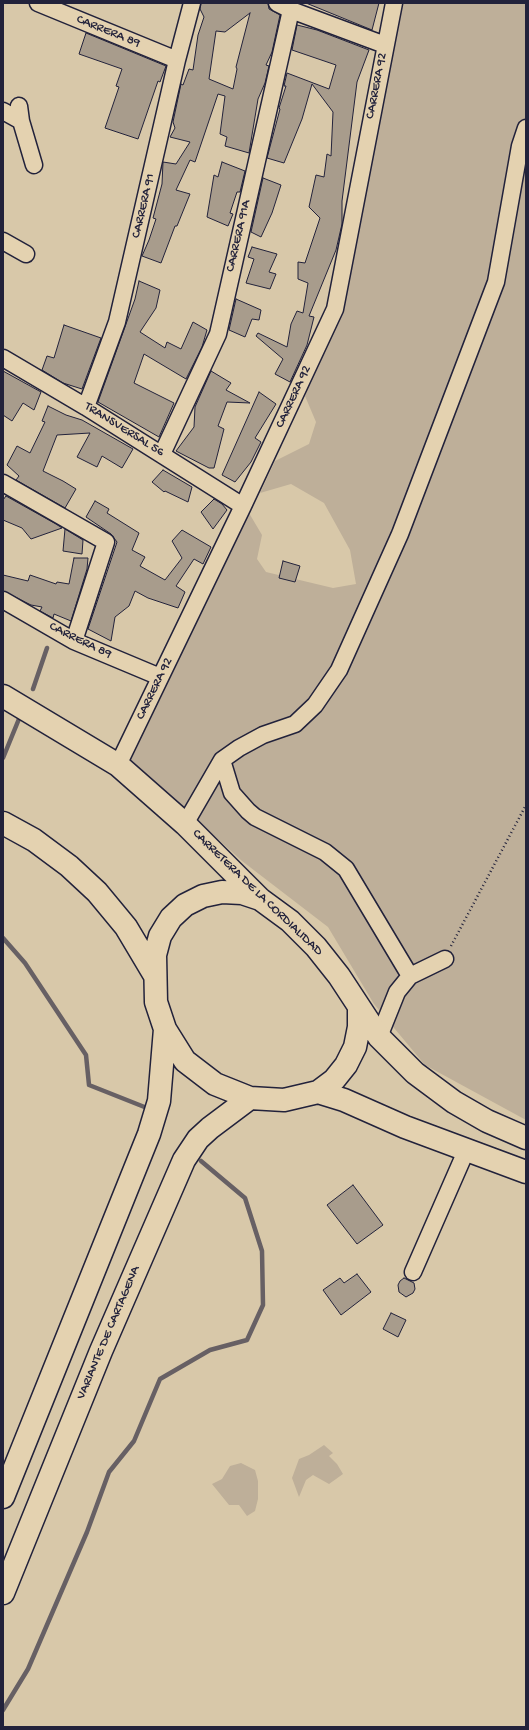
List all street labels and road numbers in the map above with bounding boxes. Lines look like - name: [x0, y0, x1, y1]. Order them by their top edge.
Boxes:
- street label: CARRERA 89: [74, 12, 142, 52]
- street label: CARRERA 92: [363, 52, 391, 120]
- street label: CARRERA 91: [129, 172, 159, 240]
- street label: CARRERA 91A: [223, 198, 255, 274]
- street label: CARRERA 92: [273, 363, 315, 431]
- street label: TRANSVERSAL 56: [81, 399, 167, 461]
- street label: CARRERA 89: [46, 619, 114, 663]
- street label: CARRERA 92: [133, 656, 177, 722]
- street label: CARRETERA DE LA CORDIALIDAD: [188, 826, 326, 960]
- street label: VARIANTE DE CARTAGENA: [74, 1264, 144, 1402]

